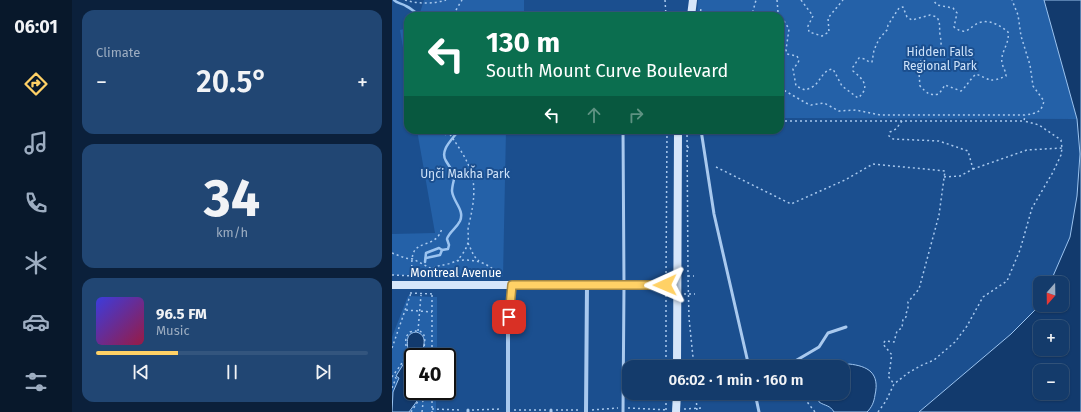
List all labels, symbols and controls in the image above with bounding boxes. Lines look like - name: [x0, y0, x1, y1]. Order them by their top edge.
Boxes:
- text: 06:01: [14, 16, 58, 38]
- text: 130 m: [486, 26, 560, 59]
- icon: left: [420, 28, 472, 80]
- text: Climate: [96, 45, 140, 60]
- park label: Hidden Falls Regional Park: [903, 45, 978, 73]
- text: South Mount Curve Boulevard: [486, 60, 728, 82]
- text: 20.5°: [196, 64, 268, 100]
- text: −: [96, 69, 107, 96]
- text: +: [357, 69, 368, 96]
- icon: directions: [22, 70, 50, 98]
- icon: left: [541, 104, 563, 126]
- icon: ahead: [583, 104, 605, 126]
- icon: right: [625, 104, 647, 126]
- icon: music: [22, 129, 50, 157]
- park label: Uŋči Makȟa Park: [420, 165, 511, 181]
- text: 34: [204, 167, 260, 230]
- icon: phone: [22, 189, 50, 217]
- text: km/h: [216, 225, 248, 240]
- icon: climate: [22, 249, 50, 277]
- position arrow: [644, 264, 686, 306]
- street label: Montreal Avenue: [410, 266, 502, 280]
- north arrow: [1033, 276, 1069, 312]
- map controls: [1033, 276, 1069, 400]
- pin: [492, 300, 526, 334]
- text: 96.5 FM: [156, 305, 207, 323]
- icon: arrive: [498, 306, 520, 328]
- icon: car: [22, 308, 50, 336]
- button: +: [1033, 320, 1069, 356]
- text: Music: [156, 323, 190, 338]
- speed limit sign: 40: [404, 348, 456, 400]
- icon: previous: [130, 361, 152, 383]
- icon: pause: [221, 361, 243, 383]
- icon: next: [312, 361, 334, 383]
- button: −: [1033, 364, 1069, 400]
- icon: filters: [22, 368, 50, 396]
- text: 06:02 · 1 min · 160 m: [668, 371, 804, 389]

